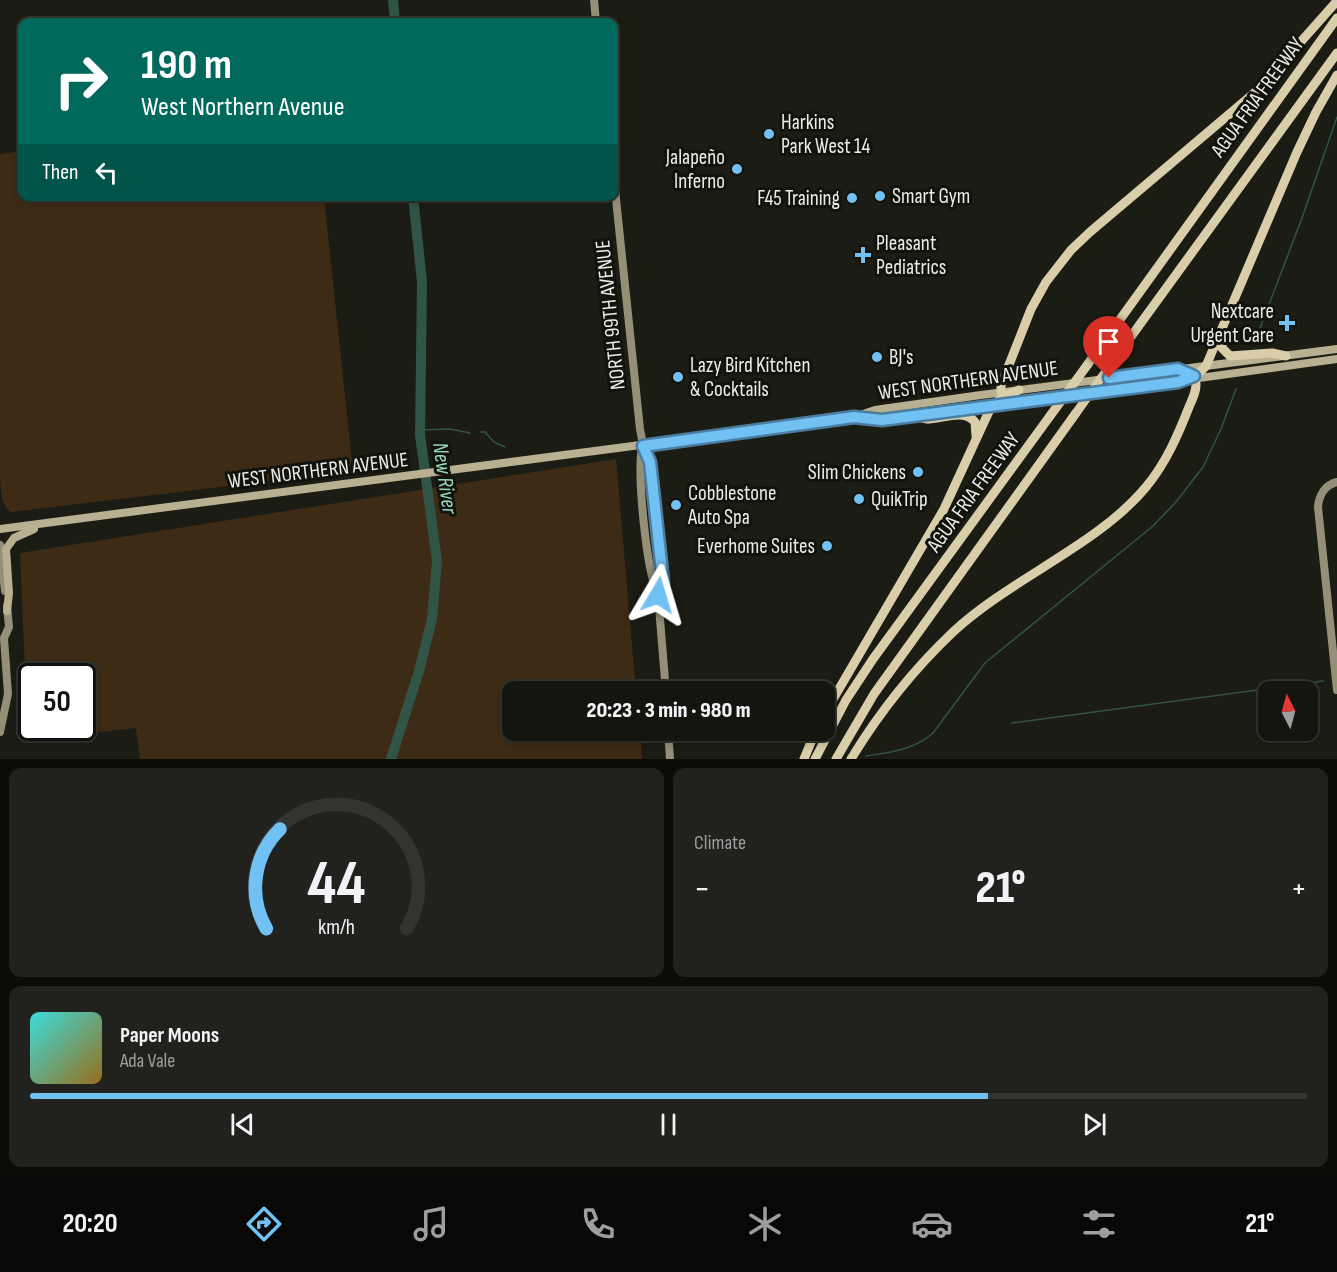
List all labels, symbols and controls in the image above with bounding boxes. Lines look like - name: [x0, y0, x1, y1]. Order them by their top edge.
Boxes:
- street label: AGUA FRIA FREEWAY: [1205, 32, 1309, 163]
- text: 190 m: [141, 40, 232, 91]
- icon: right: [42, 42, 120, 120]
- text: West Northern Avenue: [141, 91, 345, 123]
- place label: Harkins Park West 14: [781, 110, 870, 159]
- marker: Harkins Park West 14: [762, 127, 776, 141]
- place label: Jalapeño Inferno: [665, 145, 725, 194]
- icon: left: [90, 156, 123, 189]
- text: Then: [42, 159, 78, 186]
- marker: Jalapeño Inferno: [730, 162, 744, 176]
- place label: Smart Gym: [892, 184, 970, 209]
- place label: F45 Training: [757, 186, 840, 211]
- marker: Smart Gym: [873, 189, 887, 203]
- marker: F45 Training: [845, 191, 859, 205]
- place label: Pleasant Pediatrics: [876, 231, 946, 280]
- street label: NORTH 99TH AVENUE: [590, 239, 631, 391]
- marker: Pleasant Pediatrics: [854, 246, 872, 264]
- place label: Nextcare Urgent Care: [1190, 299, 1274, 348]
- marker: Nextcare Urgent Care: [1278, 314, 1296, 332]
- pin: [1083, 316, 1134, 378]
- icon: arrive: [1092, 325, 1125, 358]
- place label: BJ's: [889, 345, 914, 370]
- marker: BJ's: [870, 350, 884, 364]
- place label: Lazy Bird Kitchen & Cocktails: [690, 353, 811, 402]
- street label: WEST NORTHERN AVENUE: [877, 355, 1060, 405]
- marker: Lazy Bird Kitchen & Cocktails: [671, 370, 685, 384]
- street label: AGUA FRIA FREEWAY: [921, 427, 1025, 558]
- water label: New River: [426, 441, 463, 516]
- street label: WEST NORTHERN AVENUE: [227, 447, 410, 494]
- place label: Slim Chickens: [808, 460, 906, 485]
- marker: Slim Chickens: [911, 465, 925, 479]
- place label: Cobblestone Auto Spa: [687, 481, 776, 530]
- place label: QuikTrip: [871, 487, 928, 512]
- marker: QuikTrip: [852, 492, 866, 506]
- marker: Cobblestone Auto Spa: [669, 498, 683, 512]
- place label: Everhome Suites: [697, 534, 815, 559]
- marker: Everhome Suites: [820, 539, 834, 553]
- position arrow: [626, 563, 690, 627]
- speed limit sign: 50: [18, 663, 96, 741]
- north arrow: [1258, 681, 1318, 741]
- map controls: [1258, 681, 1318, 741]
- text: 20:23 · 3 min · 980 m: [587, 697, 750, 724]
- text: Climate: [694, 831, 746, 855]
- text: 44: [307, 847, 366, 922]
- text: 21°: [975, 861, 1026, 916]
- text: −: [694, 869, 710, 909]
- text: +: [1291, 869, 1307, 909]
- text: km/h: [318, 916, 355, 941]
- text: Paper Moons: [120, 1022, 219, 1049]
- text: Ada Vale: [120, 1049, 175, 1073]
- icon: previous: [226, 1108, 259, 1141]
- icon: pause: [652, 1108, 685, 1141]
- icon: next: [1078, 1108, 1111, 1141]
- icon: directions: [243, 1203, 285, 1245]
- icon: music: [410, 1203, 452, 1245]
- icon: phone: [577, 1203, 619, 1245]
- icon: climate: [744, 1203, 786, 1245]
- icon: car: [911, 1203, 953, 1245]
- icon: filters: [1078, 1203, 1120, 1245]
- text: 20:20: [63, 1208, 118, 1240]
- text: 21°: [1245, 1208, 1274, 1240]

